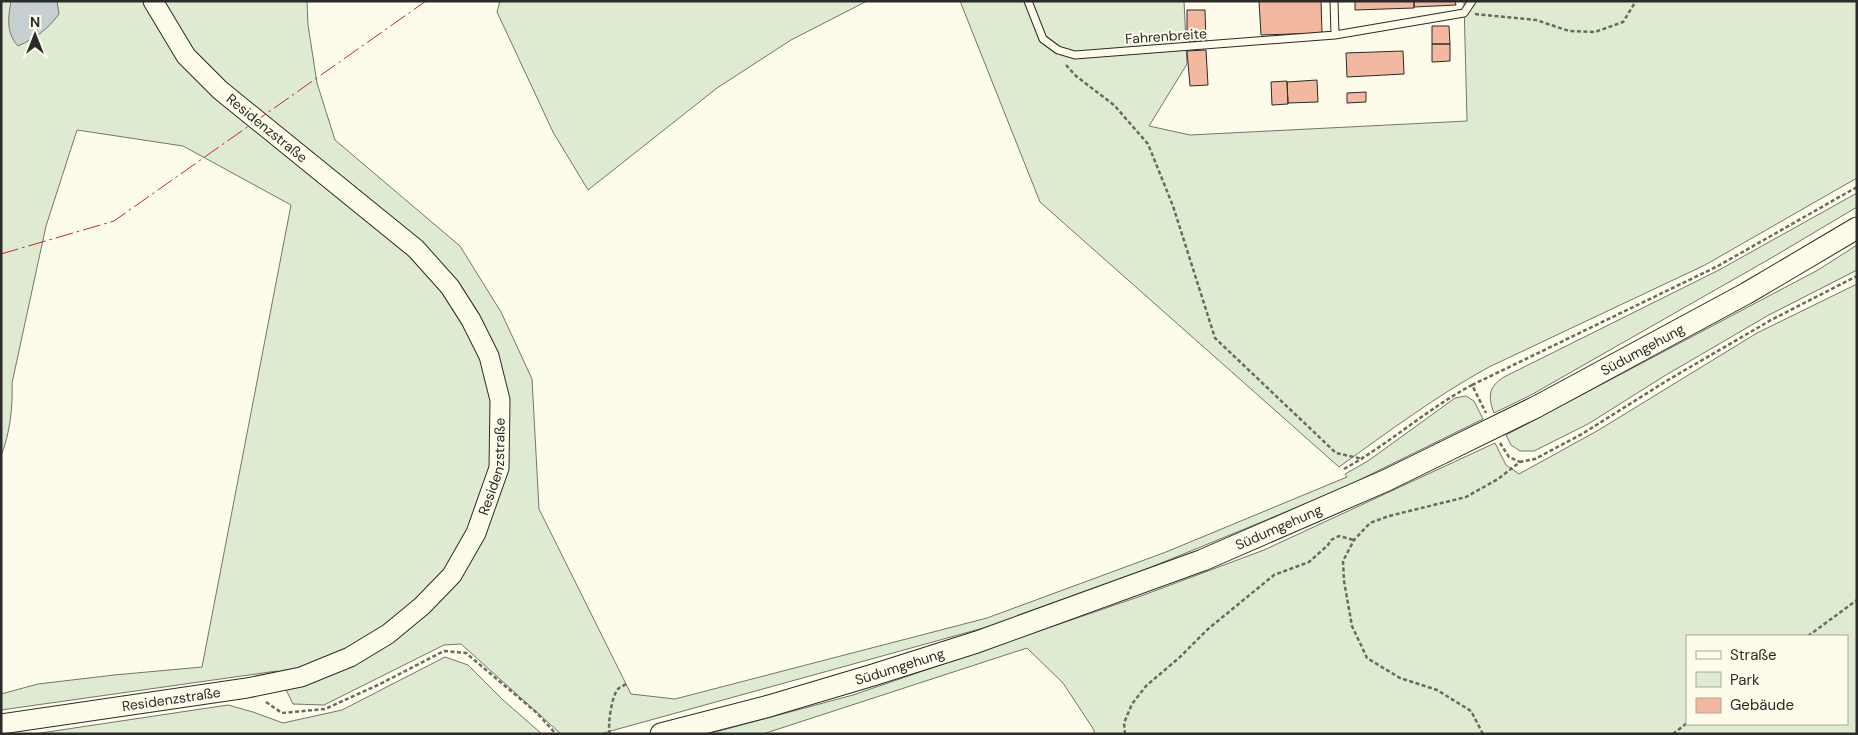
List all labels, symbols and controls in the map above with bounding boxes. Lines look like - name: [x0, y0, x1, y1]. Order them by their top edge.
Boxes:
- north arrow: [10, 10, 60, 60]
- text: N: [30, 13, 40, 31]
- street label: Fahrenbreite: [1125, 24, 1207, 48]
- street label: Residenzstraße: [223, 90, 311, 166]
- street label: Südumgehung: [1597, 319, 1688, 379]
- street label: Residenzstraße: [474, 418, 509, 518]
- street label: Südumgehung: [1232, 500, 1325, 554]
- legend: [1686, 635, 1848, 725]
- street label: Südumgehung: [853, 644, 947, 689]
- text: Straße: [1730, 645, 1777, 665]
- text: Park: [1730, 670, 1760, 690]
- street label: Residenzstraße: [121, 683, 222, 715]
- text: Gebäude: [1730, 695, 1794, 715]

